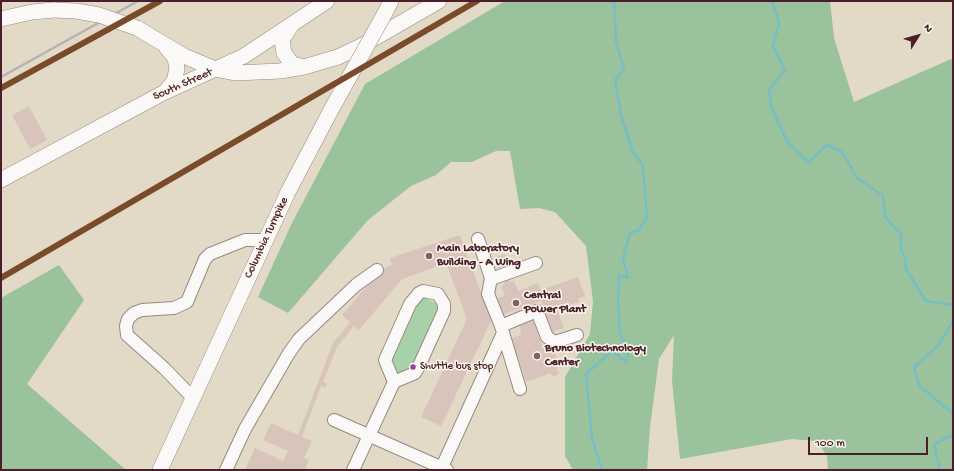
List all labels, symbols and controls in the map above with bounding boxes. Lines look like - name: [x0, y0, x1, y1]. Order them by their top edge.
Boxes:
- north arrow: [898, 16, 938, 56]
- text: N: [921, 22, 935, 35]
- street label: South Street: [151, 65, 215, 105]
- street label: Columbia Turnpike: [242, 195, 292, 281]
- place label: Main Laboratory Building - A Wing: [437, 242, 521, 270]
- marker: Main Laboratory Building - A Wing: [424, 251, 434, 261]
- place label: Central Power Plant: [524, 289, 586, 317]
- marker: Central Power Plant: [511, 298, 521, 308]
- place label: Bruno Biotechnology Center: [545, 342, 646, 370]
- marker: Bruno Biotechnology Center: [532, 351, 542, 361]
- place label: Shuttle bus stop: [420, 360, 493, 374]
- marker: Shuttle bus stop: [408, 362, 418, 372]
- scale bar: [810, 429, 930, 455]
- text: 100 m: [815, 437, 845, 451]

